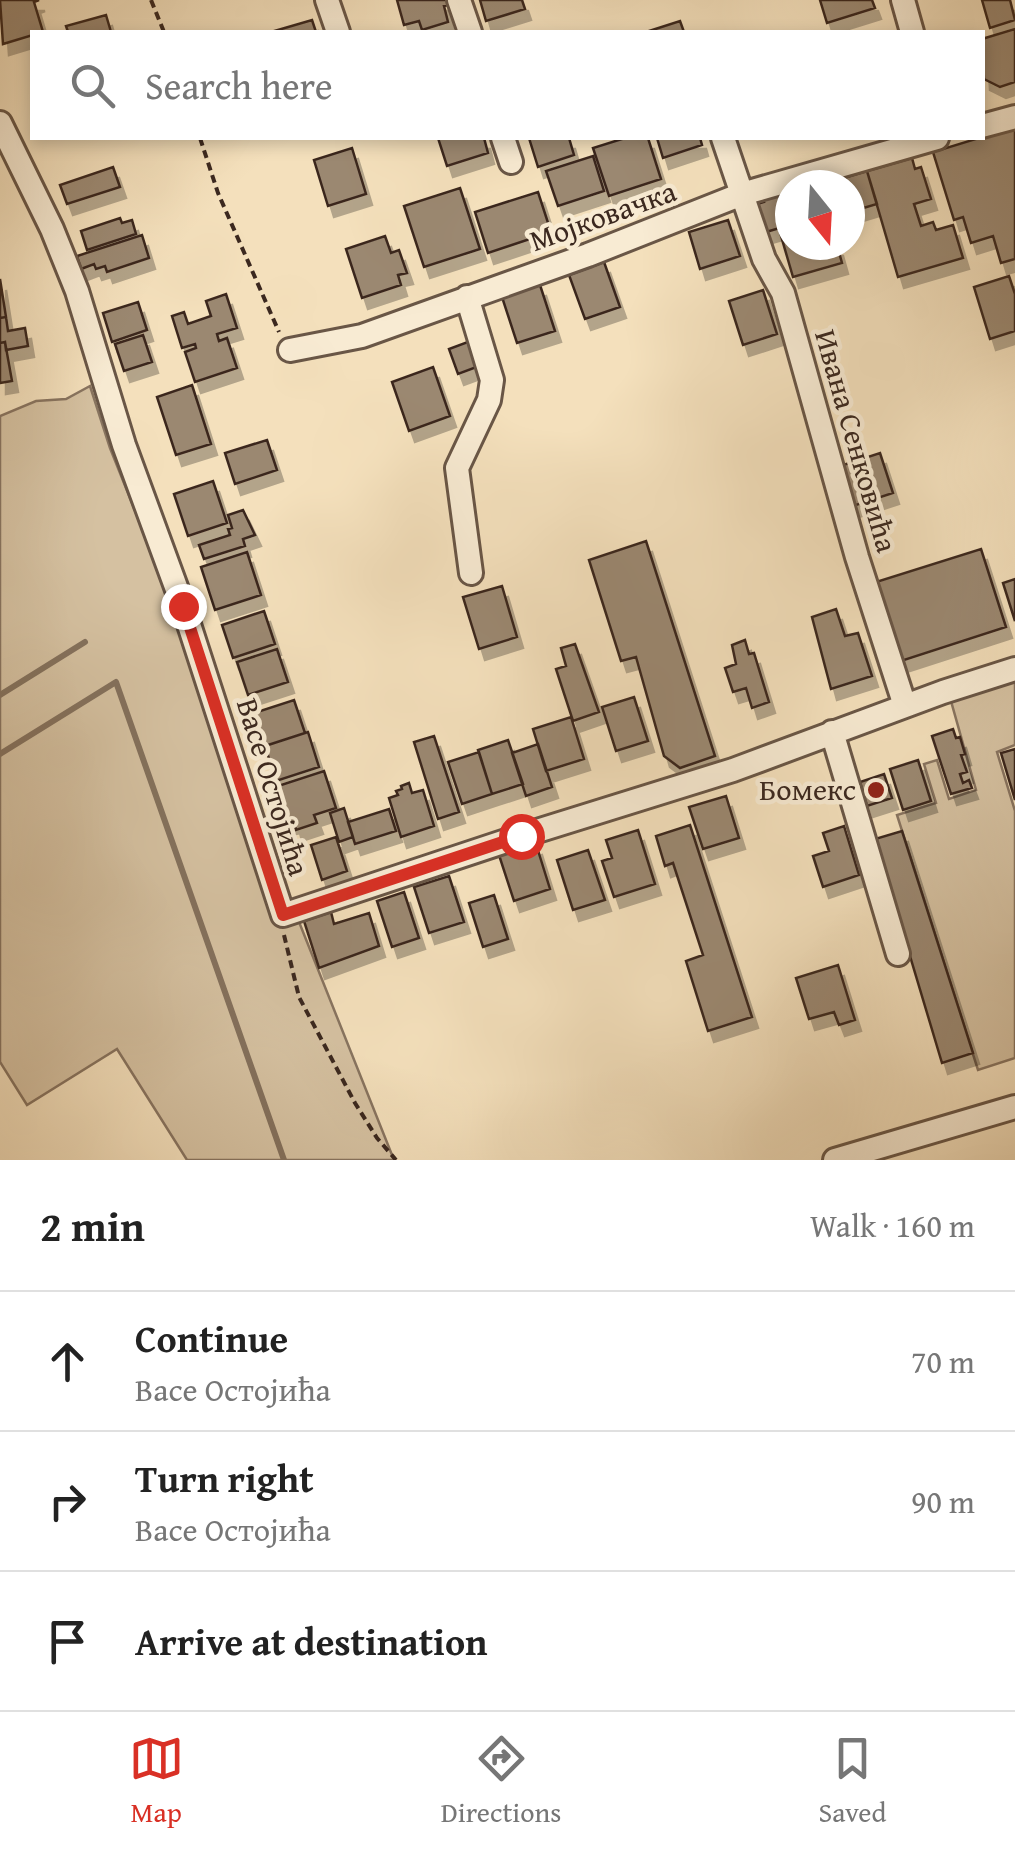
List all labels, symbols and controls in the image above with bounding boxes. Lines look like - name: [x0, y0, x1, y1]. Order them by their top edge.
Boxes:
- search box: [30, 30, 985, 140]
- text: Search here: [145, 57, 333, 113]
- icon: search: [65, 58, 120, 113]
- street label: Мојковачка: [523, 168, 683, 262]
- north arrow: [775, 170, 865, 260]
- street label: Ивана Сенковића: [804, 324, 910, 558]
- route end: [161, 584, 207, 630]
- street label: Васе Остојића: [226, 692, 322, 882]
- place label: Бомекс: [759, 767, 856, 811]
- marker: Бомекс: [865, 779, 887, 801]
- route start: [499, 814, 545, 860]
- text: 2 min: [40, 1195, 145, 1256]
- text: Walk · 160 m: [810, 1202, 975, 1249]
- text: Continue: [135, 1310, 288, 1366]
- icon: ahead: [40, 1334, 95, 1389]
- text: 70 m: [911, 1338, 975, 1385]
- text: Васе Остојића: [135, 1366, 331, 1413]
- text: Turn right: [135, 1450, 314, 1506]
- icon: right: [40, 1474, 95, 1529]
- text: 90 m: [911, 1478, 975, 1525]
- text: Васе Остојића: [135, 1506, 331, 1553]
- text: Arrive at destination: [135, 1613, 488, 1669]
- icon: arrive: [40, 1614, 95, 1669]
- tab: Map: [129, 1731, 184, 1832]
- tab: Directions: [441, 1731, 561, 1832]
- tab: Saved: [819, 1731, 886, 1832]

